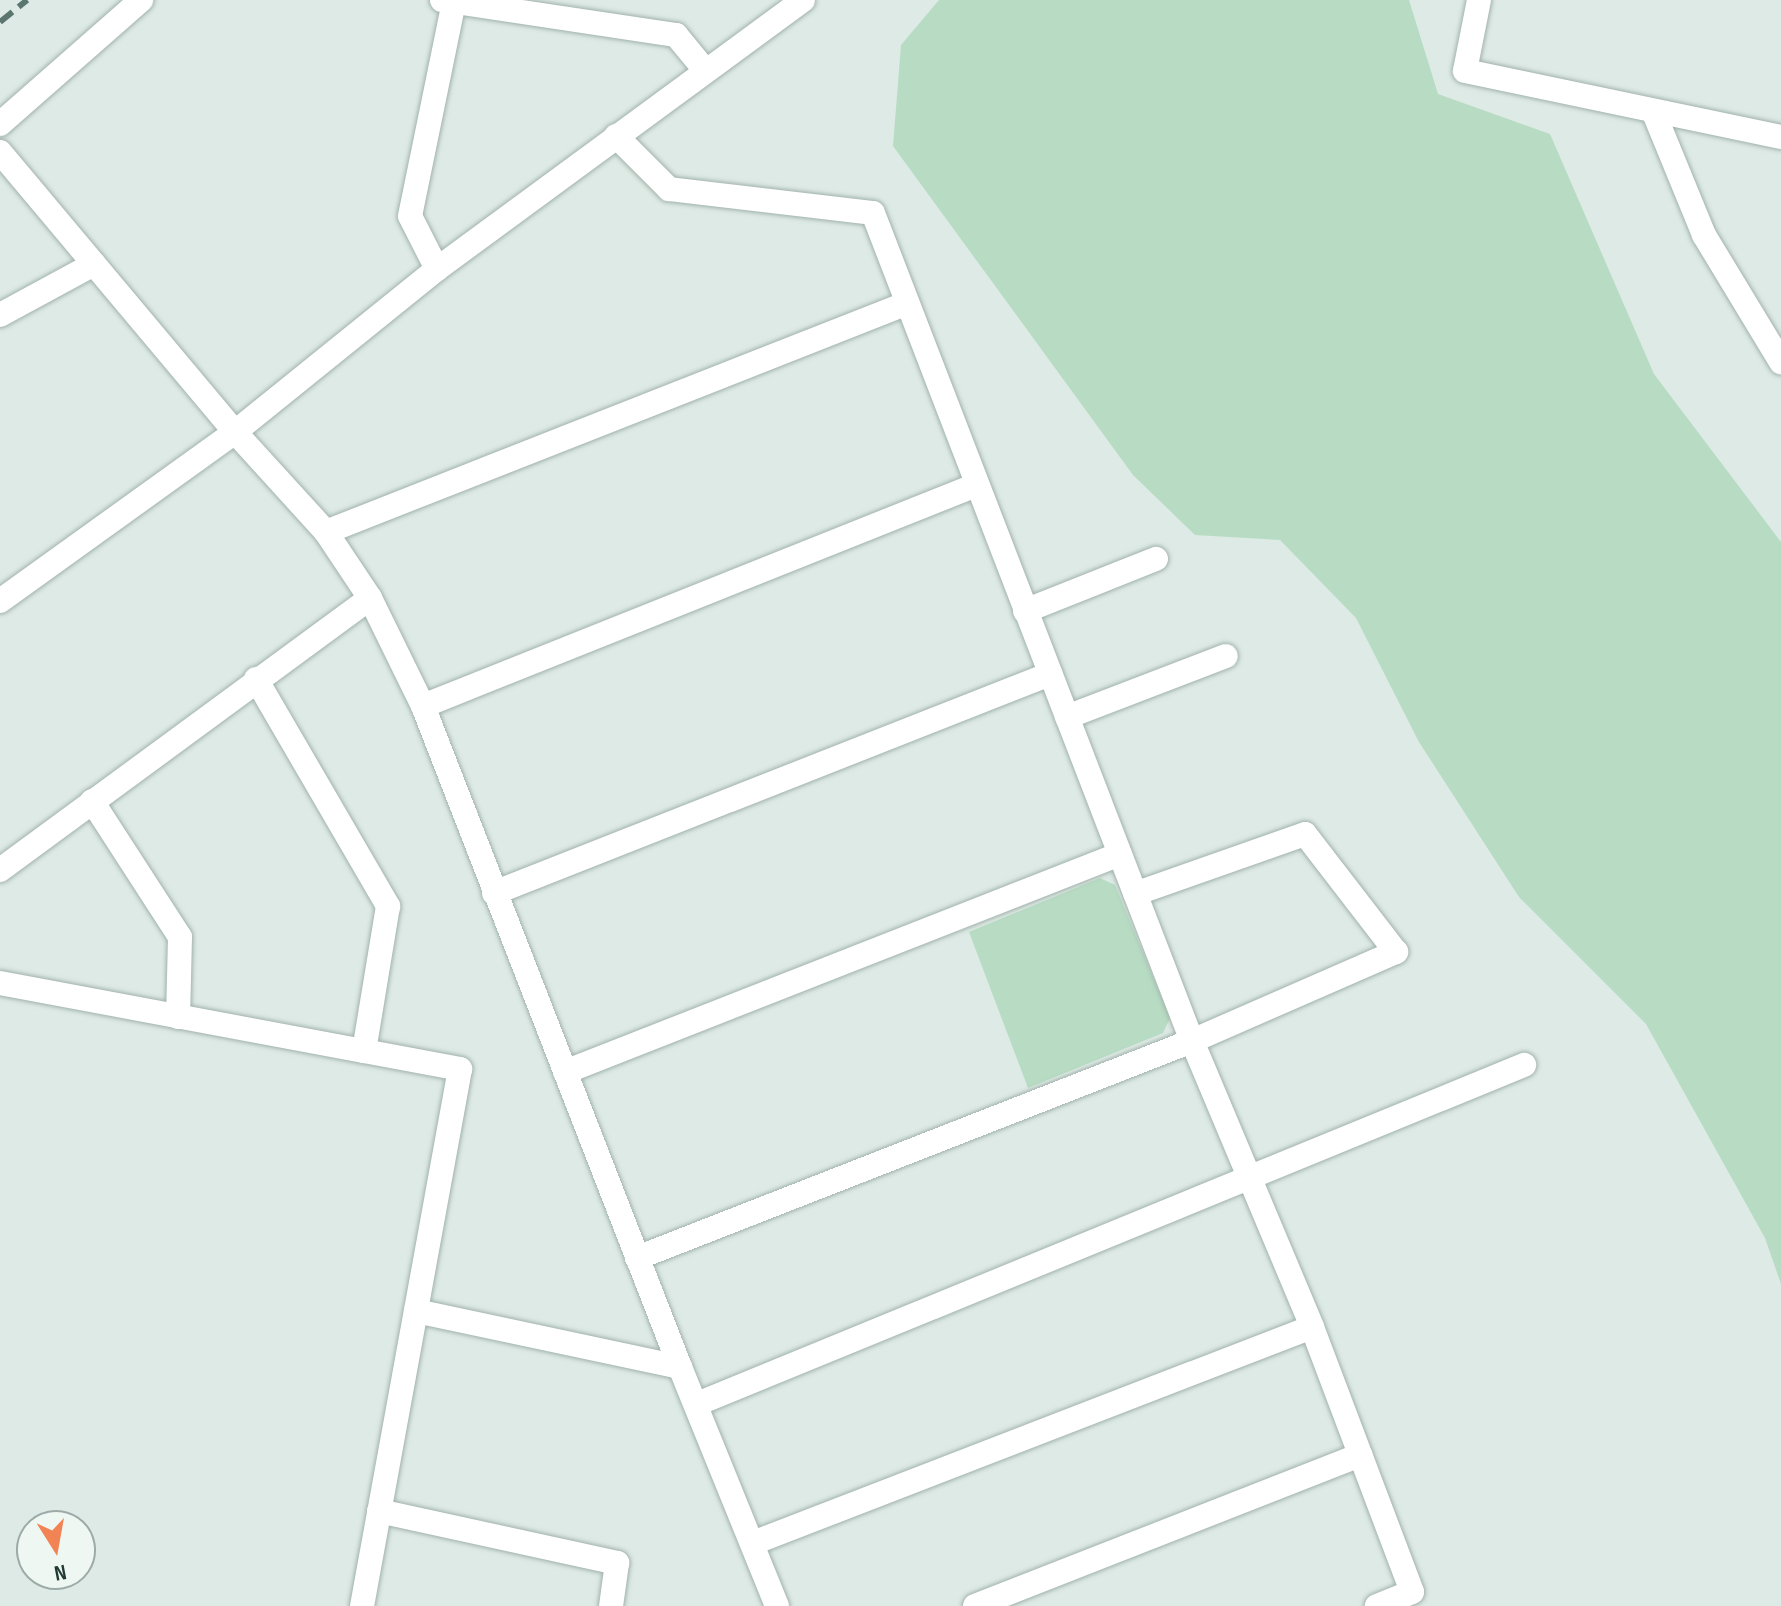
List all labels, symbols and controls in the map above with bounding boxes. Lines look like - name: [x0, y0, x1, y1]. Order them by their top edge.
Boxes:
- north arrow: [16, 1510, 96, 1590]
- text: N: [52, 1558, 69, 1586]

